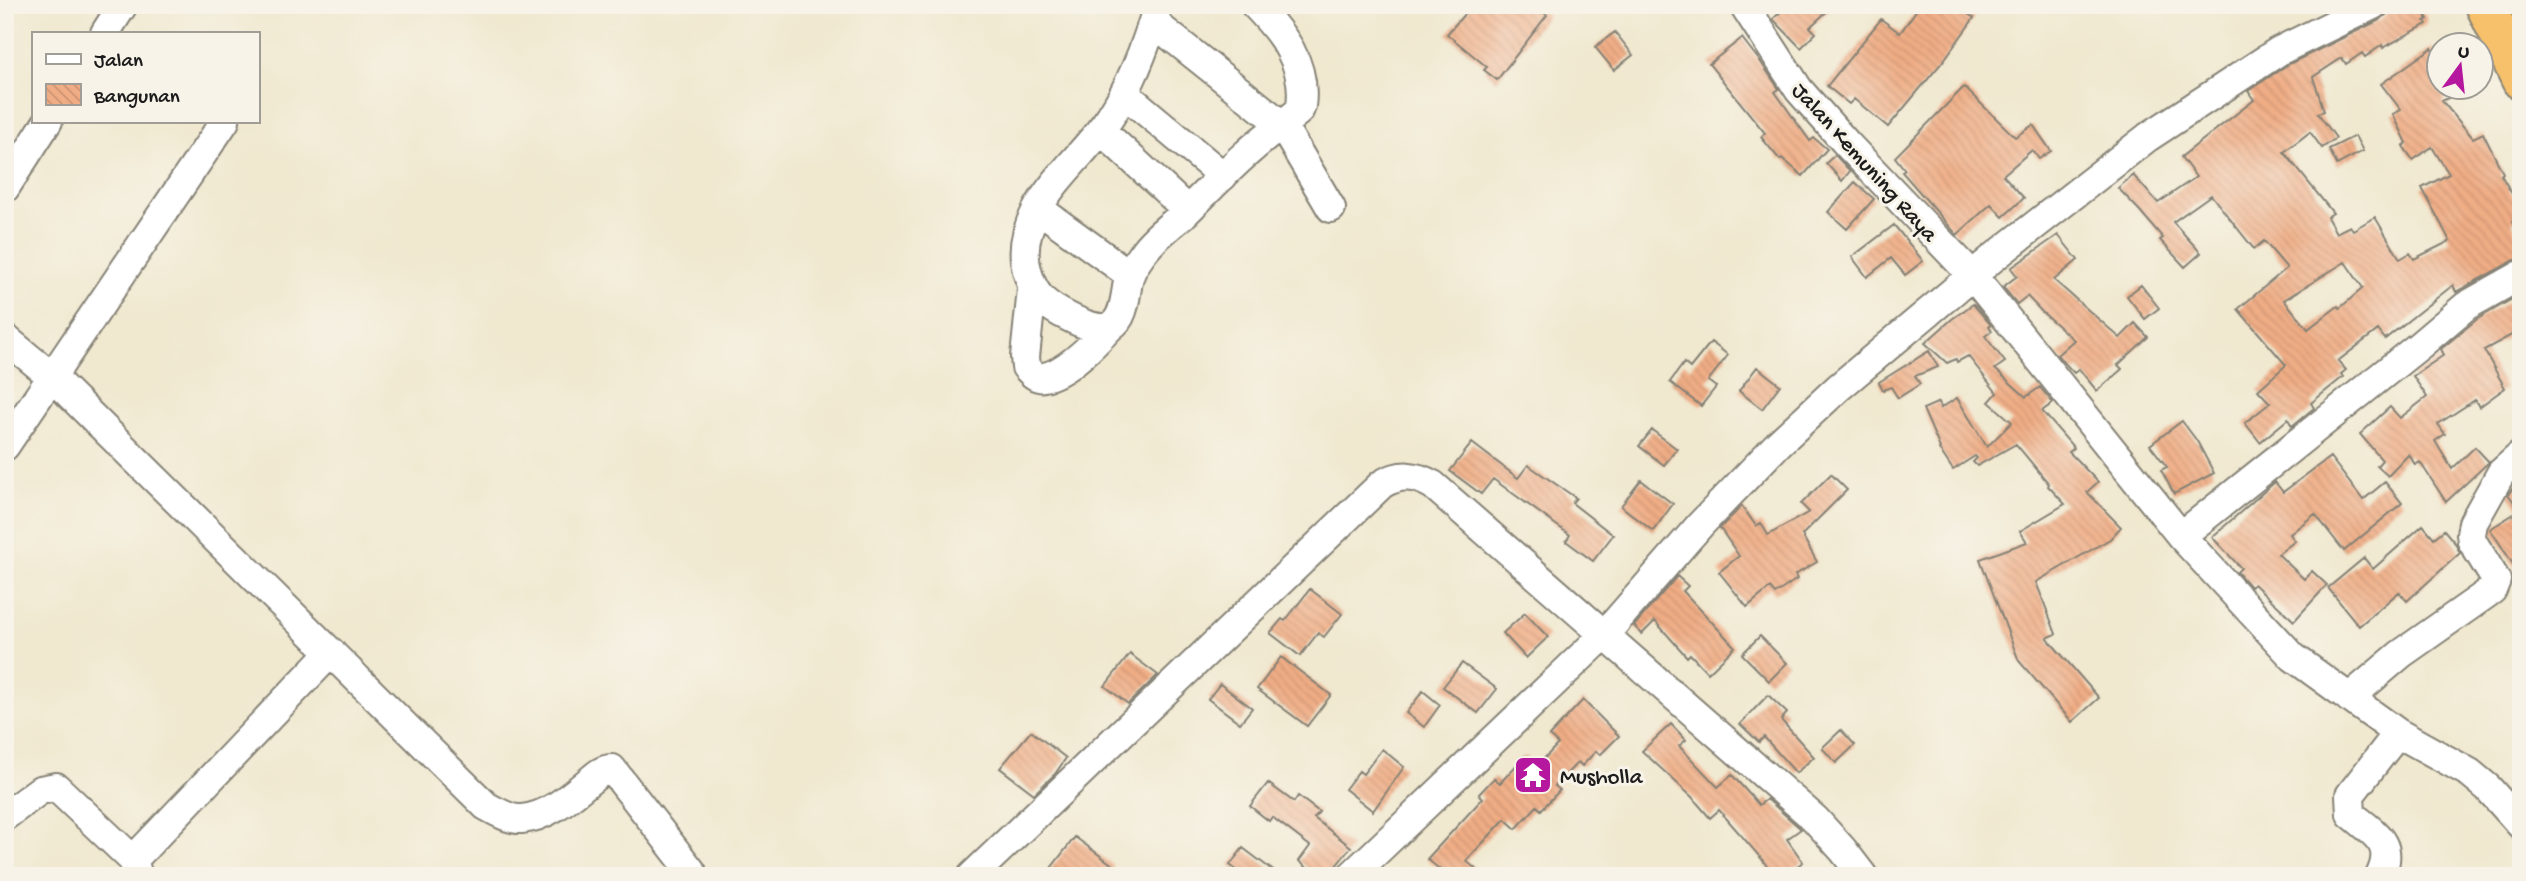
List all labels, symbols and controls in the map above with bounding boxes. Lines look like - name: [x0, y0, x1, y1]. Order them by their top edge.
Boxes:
- legend: [32, 32, 259, 122]
- north arrow: [2424, 32, 2494, 102]
- text: U: [2455, 40, 2472, 65]
- text: Jalan: [94, 50, 143, 75]
- street label: Jalan Kemuning Raya: [1785, 78, 1943, 249]
- text: Bangunan: [93, 86, 180, 111]
- temple icon: Musholla: [1512, 754, 1554, 796]
- place label: Musholla: [1560, 765, 1644, 792]

